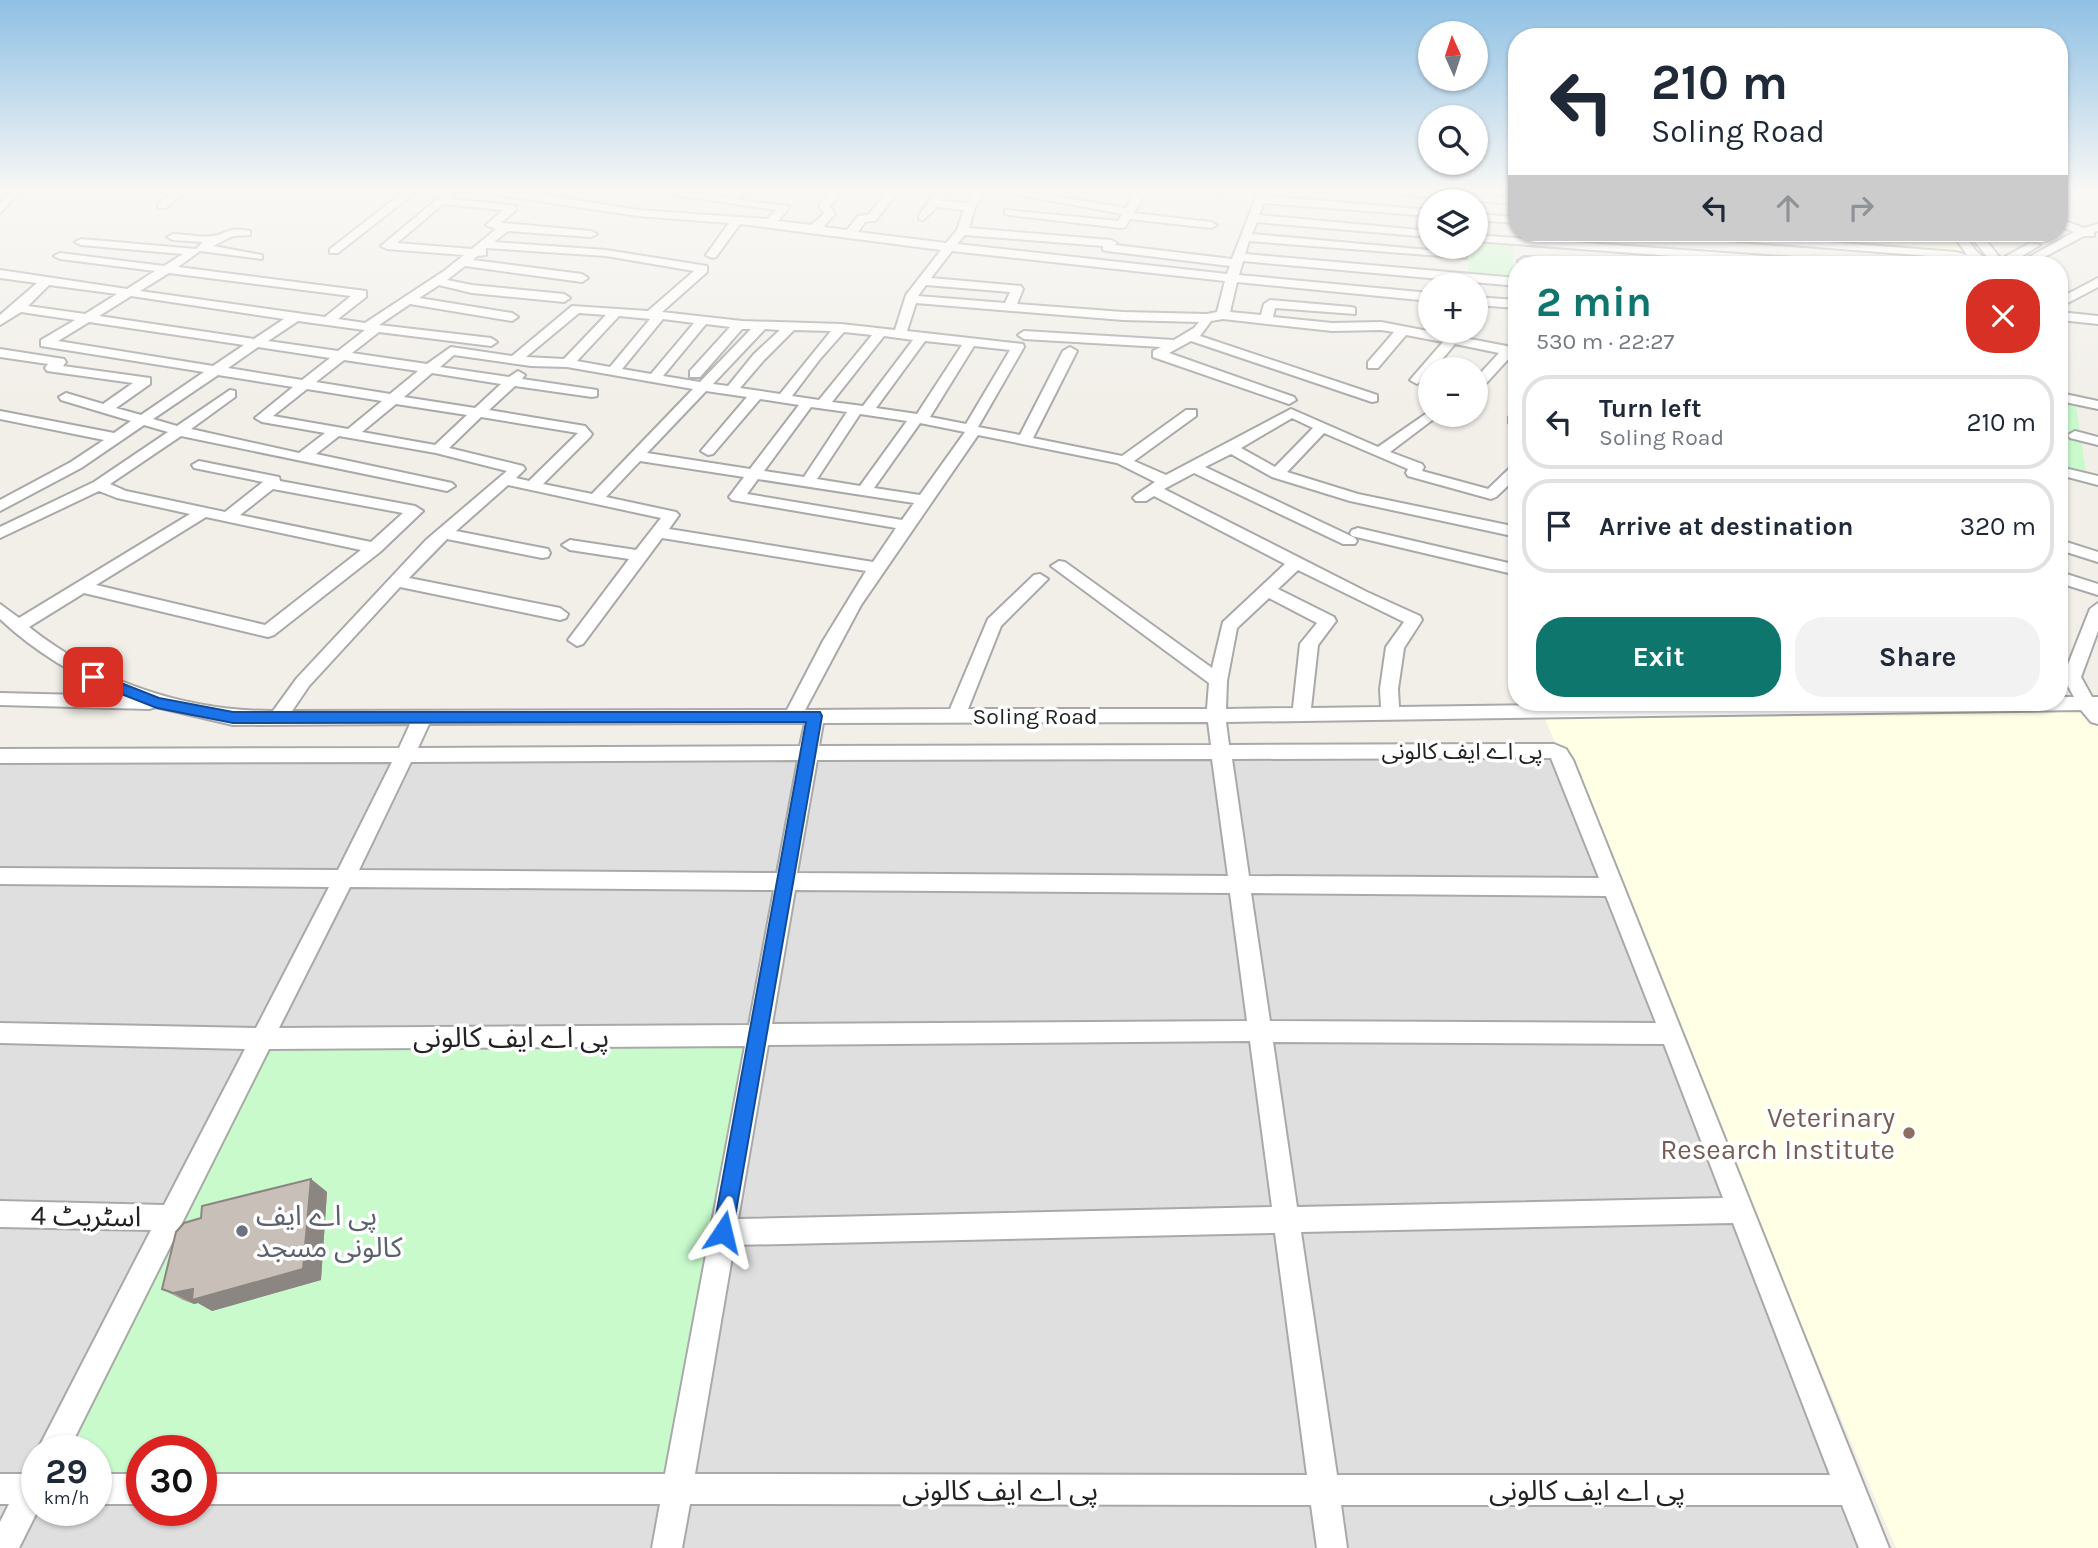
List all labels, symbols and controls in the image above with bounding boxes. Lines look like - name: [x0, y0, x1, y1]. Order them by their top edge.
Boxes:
- north arrow: [1418, 21, 1488, 91]
- map controls: [1418, 21, 1488, 427]
- text: 210 m: [1651, 54, 1788, 111]
- icon: left: [1536, 56, 1627, 147]
- button: search: [1418, 105, 1488, 175]
- text: Soling Road: [1651, 113, 1825, 150]
- button: layers: [1418, 189, 1488, 259]
- icon: left: [1696, 189, 1734, 227]
- icon: ahead: [1769, 189, 1807, 227]
- icon: right: [1842, 189, 1880, 227]
- button: +: [1418, 273, 1488, 343]
- text: 2 min: [1536, 277, 1652, 327]
- button: close: [1966, 279, 2040, 353]
- text: 530 m · 22:27: [1536, 328, 1674, 355]
- button: −: [1418, 357, 1488, 427]
- text: Turn left: [1599, 393, 1701, 424]
- icon: left: [1540, 403, 1578, 441]
- text: 210 m: [1966, 407, 2036, 438]
- text: Soling Road: [1599, 424, 1724, 451]
- icon: arrive: [1540, 507, 1578, 545]
- text: Arrive at destination: [1599, 511, 1853, 542]
- text: 320 m: [1960, 511, 2036, 542]
- button: Exit: [1536, 617, 1781, 697]
- button: Share: [1795, 617, 2040, 697]
- pin: [63, 647, 123, 707]
- icon: arrive: [74, 658, 112, 696]
- street label: Soling Road: [972, 703, 1098, 730]
- street label: پی اے ایف کالونی: [1381, 738, 1543, 766]
- street label: پی اے ایف کالونی: [413, 1021, 609, 1055]
- place label: Veterinary Research Institute: [1660, 1101, 1895, 1166]
- marker: Veterinary Research Institute: [1901, 1125, 1917, 1141]
- position arrow: [686, 1195, 760, 1269]
- street label: اسٹریٹ 4: [30, 1199, 142, 1233]
- place label: پی اے ایف کالونی مسجد: [256, 1199, 403, 1264]
- marker: پی اے ایف کالونی مسجد: [234, 1223, 250, 1239]
- speed limit sign: 30: [126, 1435, 217, 1526]
- text: 29: [45, 1451, 88, 1492]
- street label: پی اے ایف کالونی: [902, 1474, 1098, 1508]
- street label: پی اے ایف کالونی: [1489, 1474, 1685, 1508]
- text: km/h: [44, 1487, 89, 1509]

